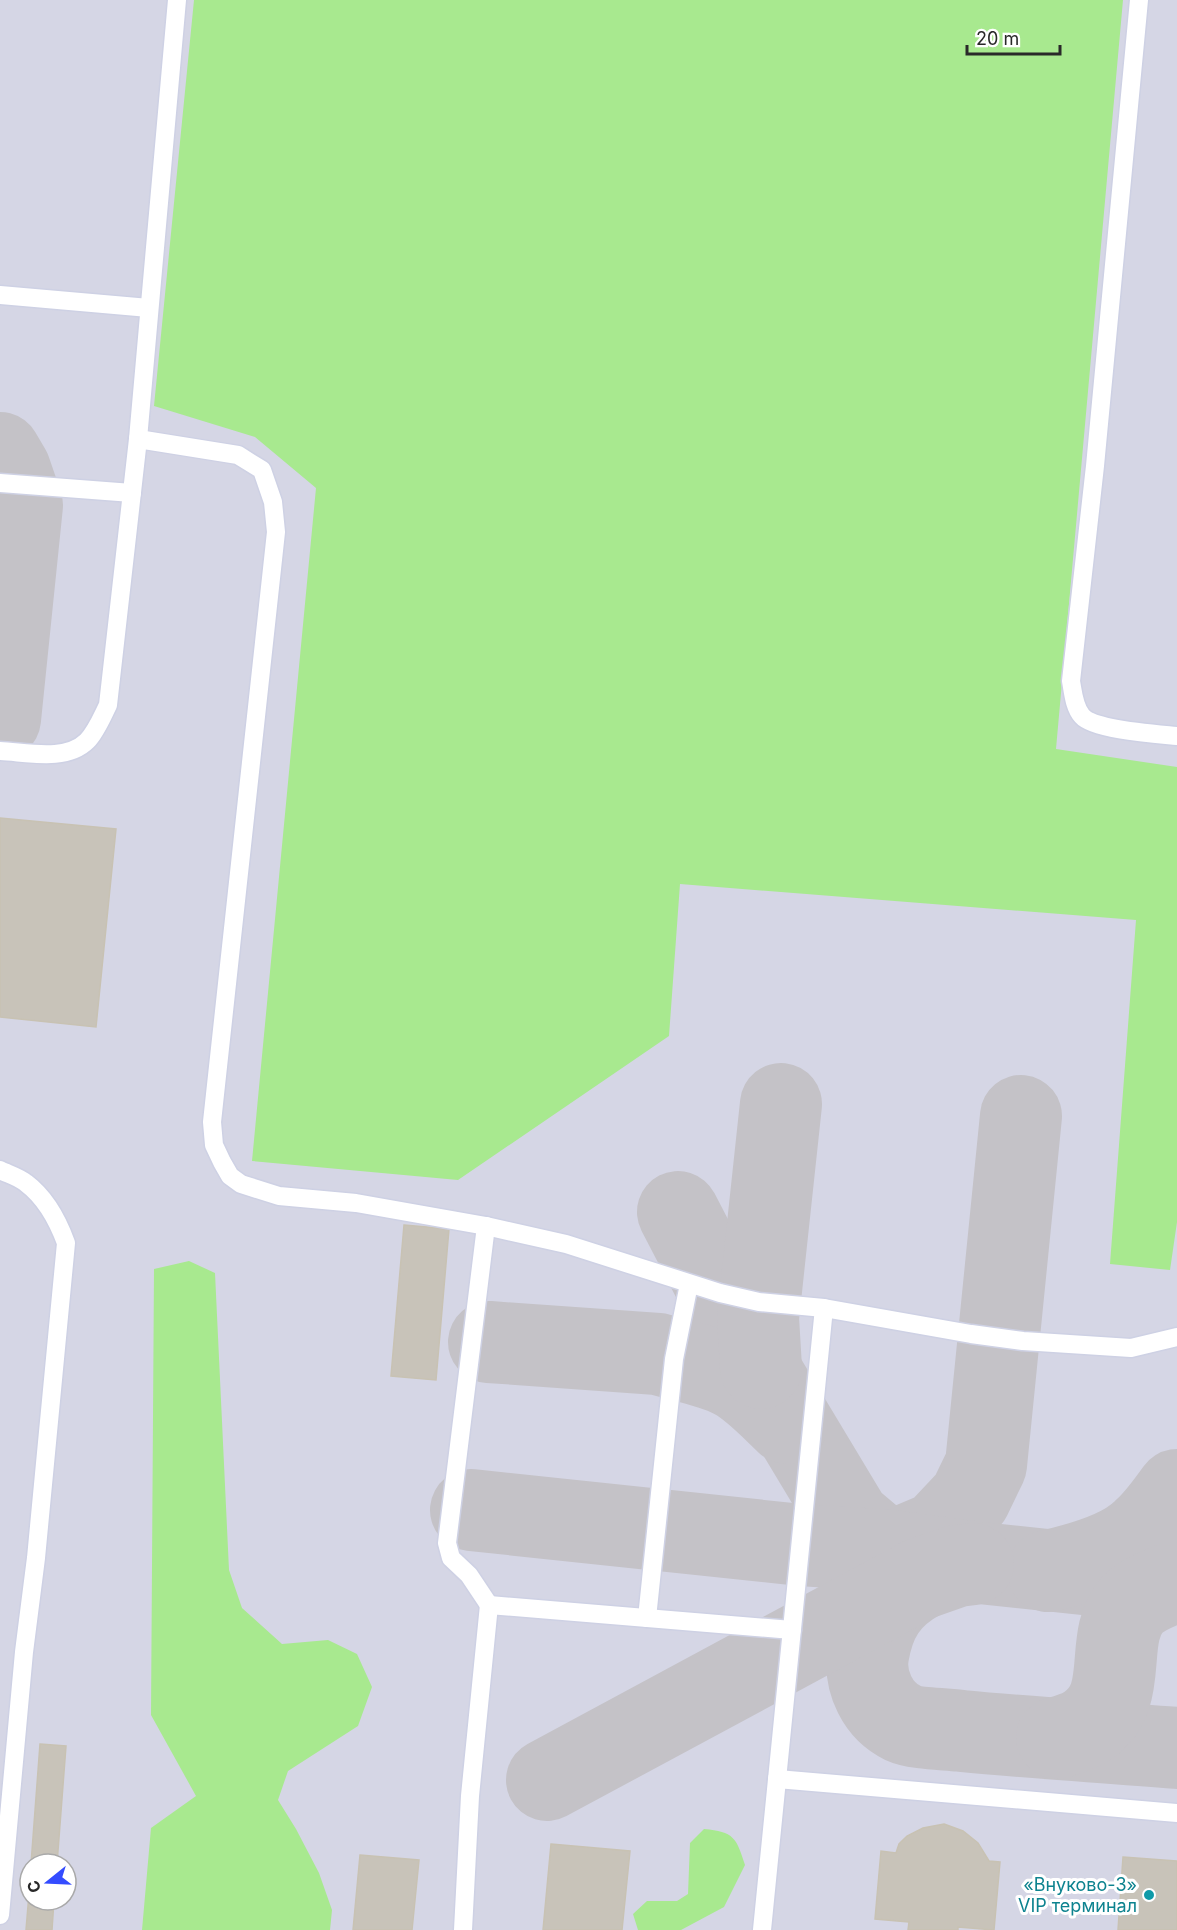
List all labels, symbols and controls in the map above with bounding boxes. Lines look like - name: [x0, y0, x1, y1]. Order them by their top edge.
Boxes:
- scale bar: [967, 18, 1060, 56]
- text: 20 m: [976, 28, 1019, 49]
- north arrow: [18, 1852, 78, 1912]
- place label: «Внуково-3» VIP терминал: [1018, 1874, 1137, 1916]
- text: С: [22, 1878, 45, 1895]
- marker: «Внуково-3» VIP терминал: [1142, 1888, 1156, 1902]

